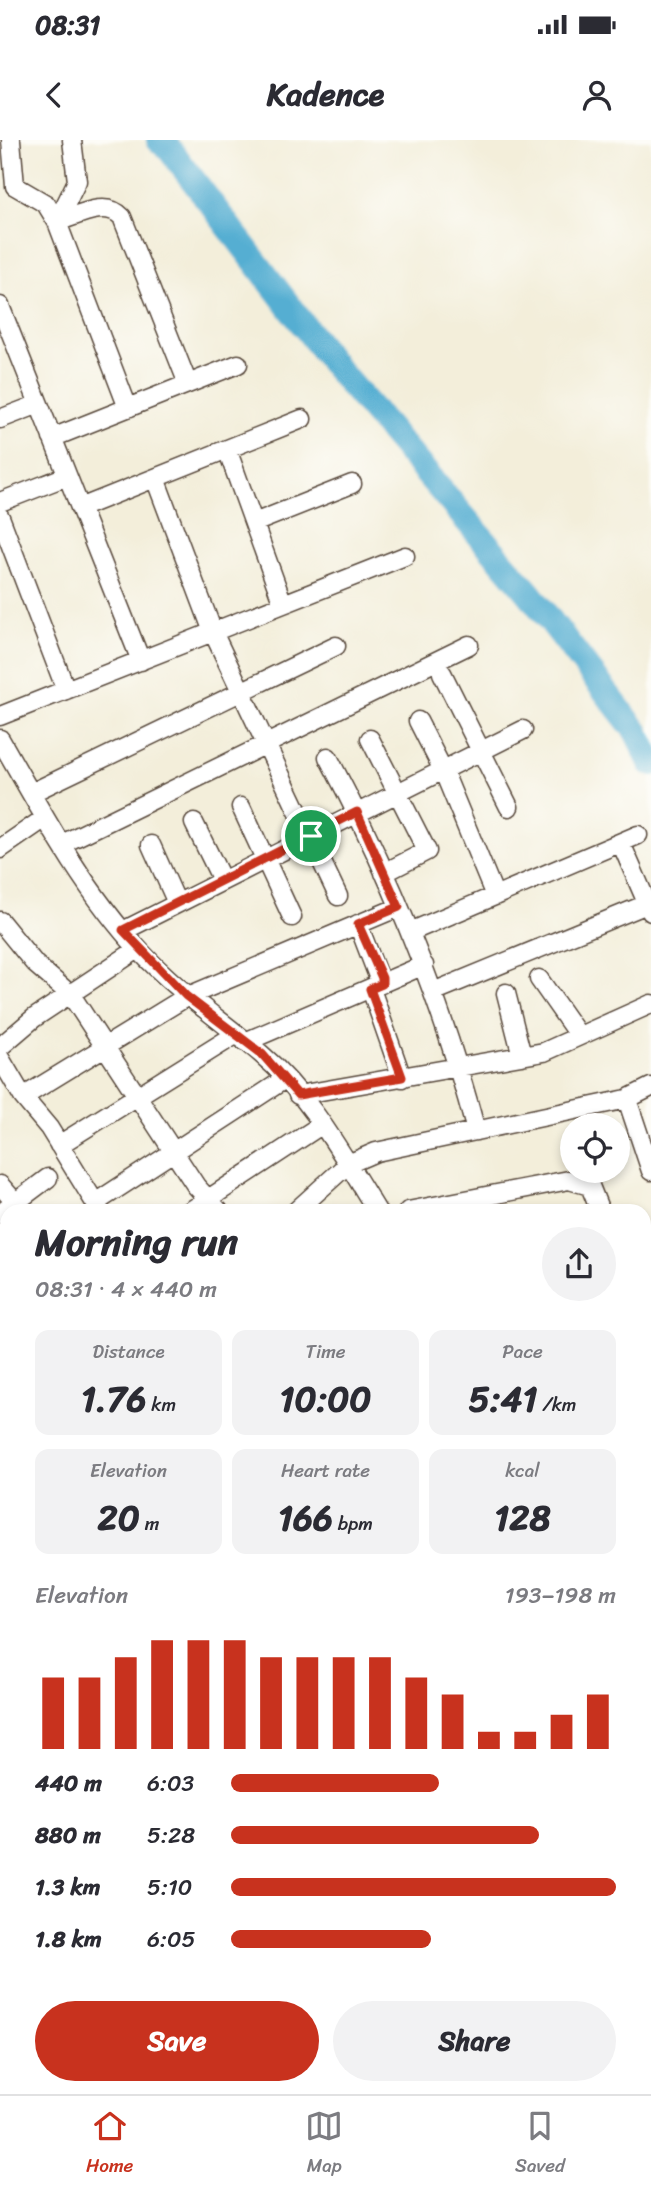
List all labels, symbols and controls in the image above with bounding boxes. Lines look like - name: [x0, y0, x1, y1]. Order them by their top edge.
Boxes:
- text: 08:31: [35, 2, 100, 48]
- text: Kadence: [267, 66, 384, 123]
- icon: back: [35, 76, 73, 114]
- icon: person: [578, 76, 616, 114]
- pin: [281, 806, 341, 866]
- icon: arrive: [292, 817, 330, 855]
- map controls: [560, 1113, 630, 1183]
- button: locate: [560, 1113, 630, 1183]
- text: Morning run: [35, 1209, 238, 1276]
- button: share: [542, 1227, 616, 1301]
- text: 08:31 · 4 × 440 m: [35, 1269, 217, 1310]
- text: Distance: [92, 1335, 165, 1368]
- text: Time: [305, 1335, 346, 1368]
- text: Pace: [502, 1335, 543, 1368]
- text: 1.76: [81, 1368, 146, 1430]
- text: 10:00: [280, 1368, 371, 1430]
- text: 5:41: [469, 1368, 537, 1430]
- text: km: [146, 1388, 176, 1421]
- text: /km: [537, 1388, 576, 1421]
- text: Elevation: [90, 1454, 167, 1487]
- text: Heart rate: [281, 1454, 370, 1487]
- text: kcal: [505, 1454, 540, 1487]
- text: 20: [98, 1487, 140, 1549]
- text: 166: [278, 1487, 333, 1549]
- text: 128: [494, 1487, 551, 1549]
- text: m: [140, 1507, 159, 1540]
- text: bpm: [333, 1507, 373, 1540]
- text: Elevation: [35, 1575, 128, 1616]
- text: 193–198 m: [505, 1575, 616, 1616]
- text: 440 m: [35, 1763, 102, 1804]
- text: 6:03: [147, 1763, 194, 1804]
- text: 880 m: [35, 1815, 101, 1856]
- text: 5:28: [147, 1815, 195, 1856]
- text: 1.3 km: [35, 1867, 100, 1908]
- text: 5:10: [147, 1867, 192, 1908]
- text: 1.8 km: [35, 1919, 102, 1960]
- text: 6:05: [147, 1919, 196, 1960]
- button: Save: [35, 2001, 319, 2081]
- button: Share: [333, 2001, 616, 2081]
- tab: Home: [86, 2107, 133, 2182]
- tab: Map: [305, 2107, 343, 2182]
- tab: Saved: [515, 2107, 565, 2182]

